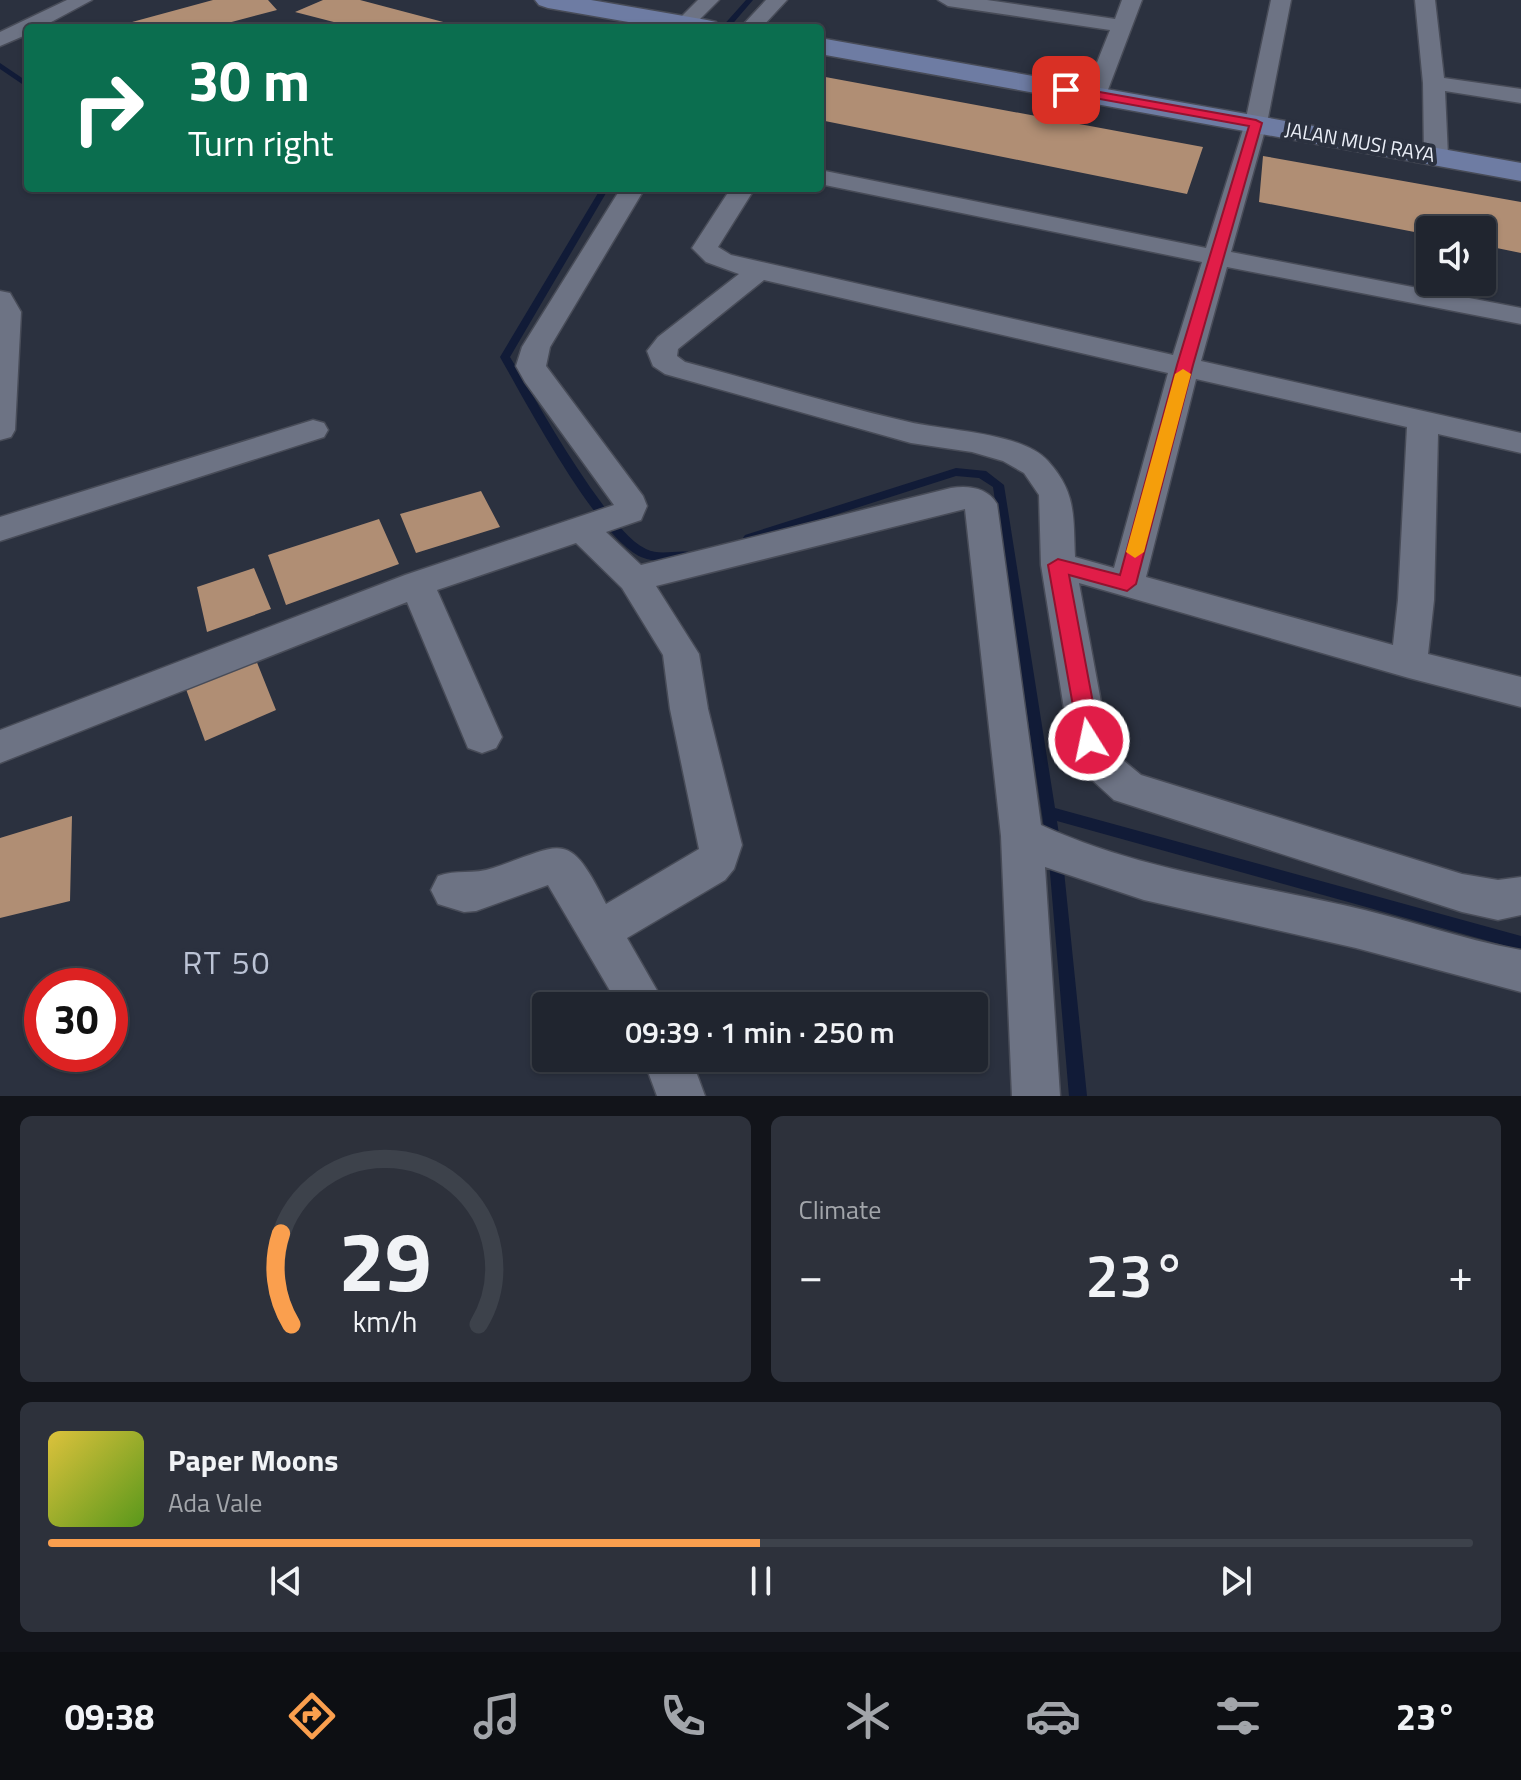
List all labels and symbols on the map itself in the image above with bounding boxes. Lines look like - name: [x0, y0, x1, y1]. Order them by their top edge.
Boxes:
- pin: [1032, 56, 1100, 124]
- street label: JALAN MUSI RAYA: [1283, 113, 1438, 170]
- position arrow: [1047, 698, 1131, 782]
- district label: RT 50: [182, 938, 272, 986]
- speed limit sign: 30: [24, 968, 128, 1072]

